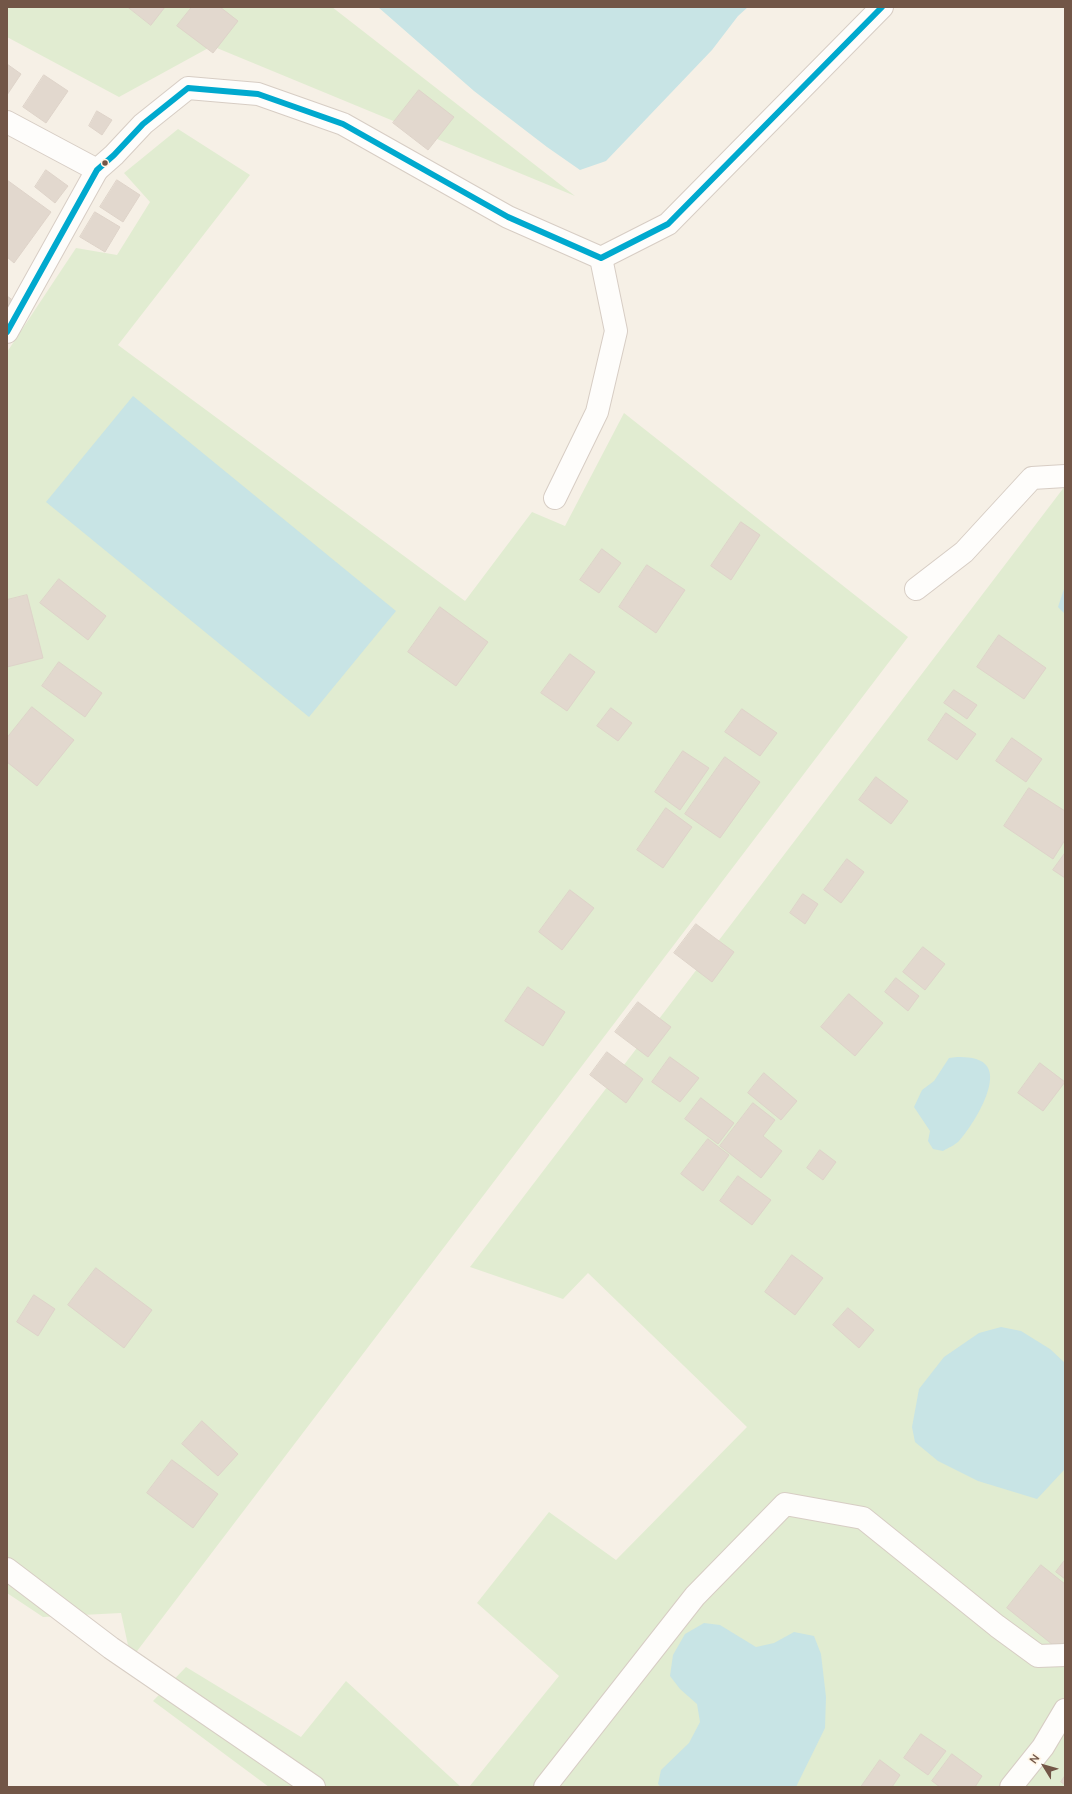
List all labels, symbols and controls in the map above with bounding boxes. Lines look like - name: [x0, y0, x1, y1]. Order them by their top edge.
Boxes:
- unlabelled marker: [100, 158, 110, 168]
- north arrow: [1024, 1746, 1064, 1786]
- text: N: [1026, 1751, 1043, 1766]

